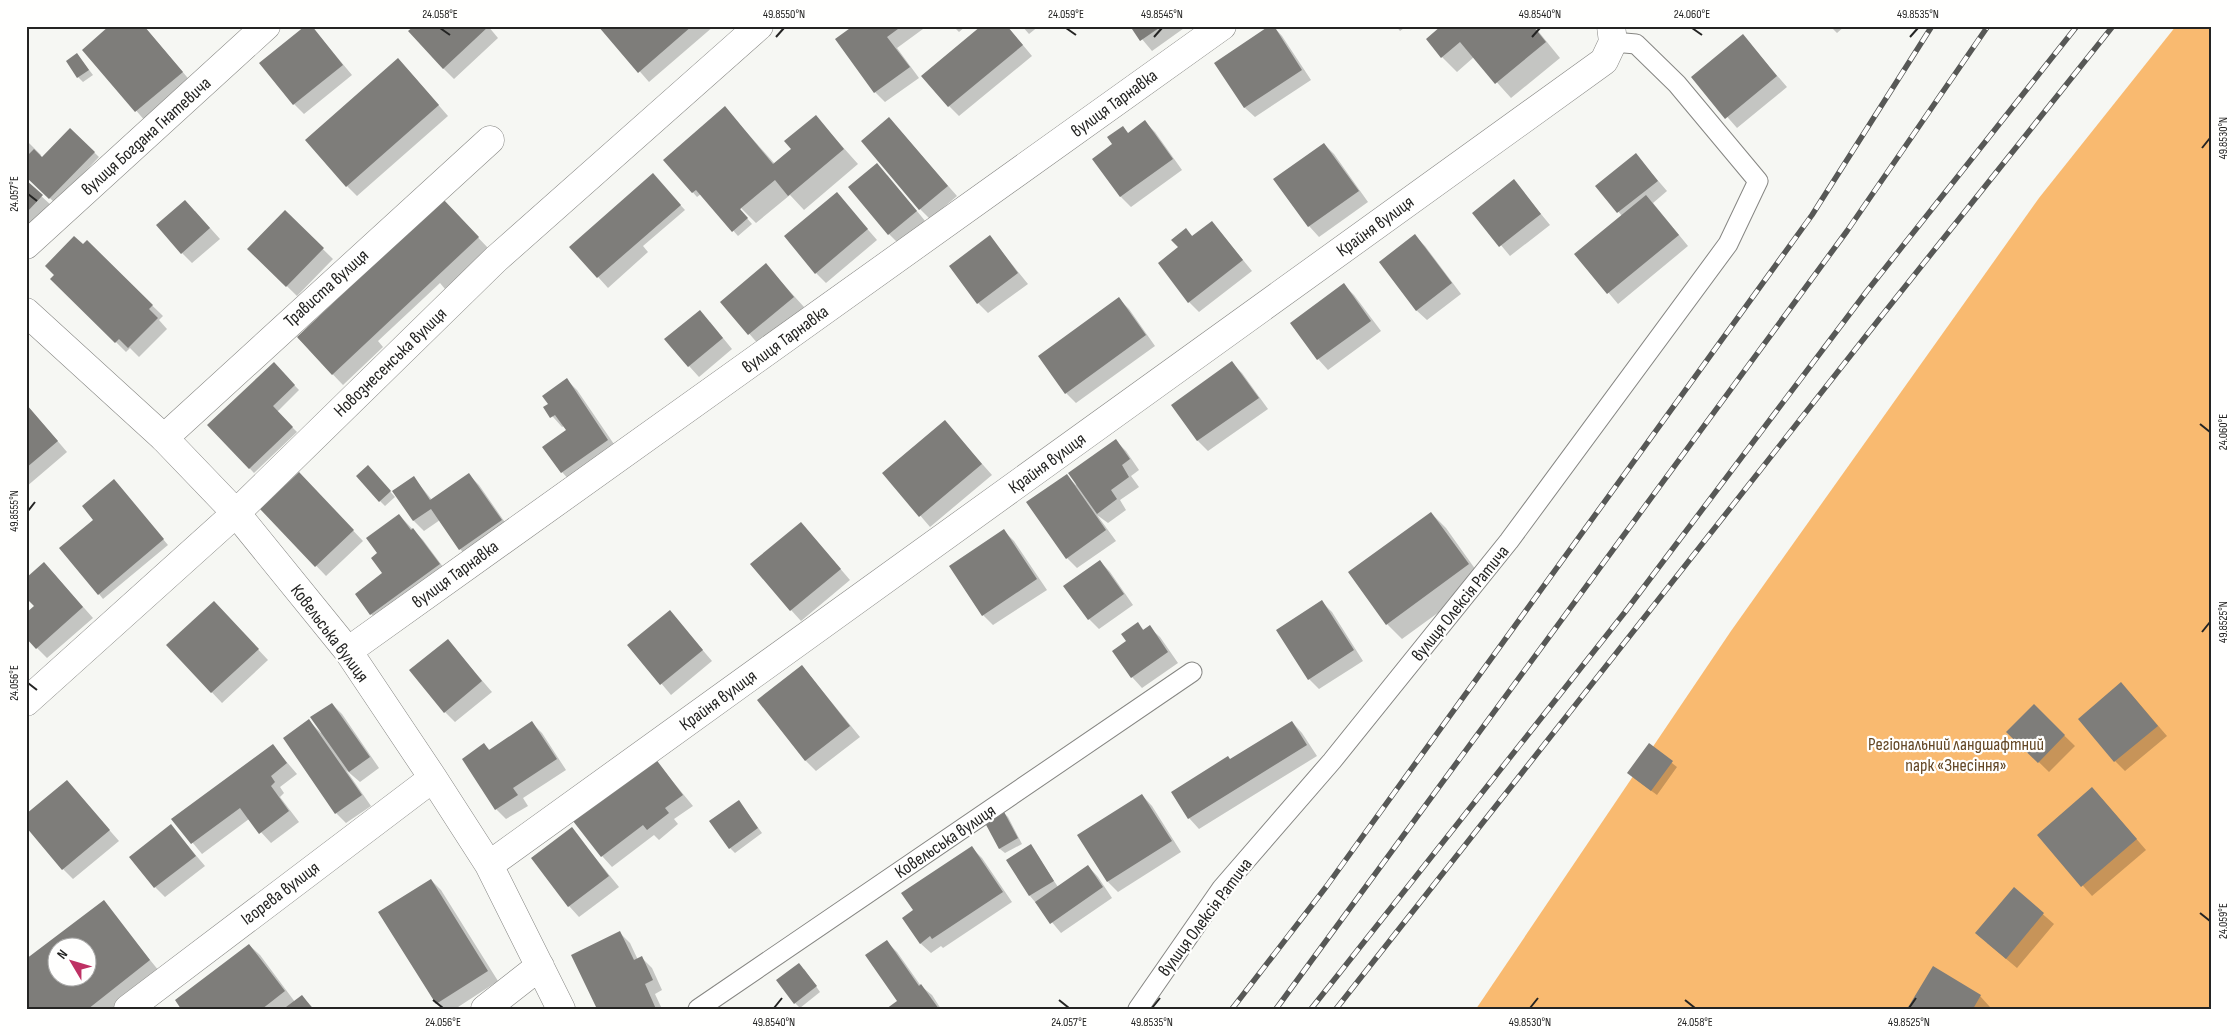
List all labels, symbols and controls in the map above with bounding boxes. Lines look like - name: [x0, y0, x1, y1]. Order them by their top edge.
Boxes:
- text: 24.058°E: [422, 7, 458, 22]
- text: 49.8550°N: [763, 7, 805, 22]
- text: 24.059°E: [1048, 7, 1084, 22]
- text: 49.8545°N: [1141, 7, 1183, 22]
- text: 49.8540°N: [1519, 7, 1561, 22]
- text: 24.060°E: [1674, 7, 1710, 22]
- text: 49.8535°N: [1897, 7, 1939, 22]
- street label: вулиця Тарнавка: [1067, 65, 1162, 142]
- street label: вулиця Богдана Гнатевича: [77, 73, 215, 200]
- text: 49.8530°N: [2216, 117, 2231, 159]
- text: 24.057°E: [7, 176, 22, 212]
- street label: Крайня вулиця: [1333, 191, 1418, 261]
- street label: Трависта вулиця: [280, 245, 373, 332]
- street label: вулиця Тарнавка: [738, 301, 833, 378]
- street label: Новознесенська вулиця: [330, 303, 451, 421]
- text: 24.060°E: [2216, 414, 2231, 450]
- street label: Крайня вулиця: [1005, 428, 1090, 498]
- text: 49.8555°N: [7, 490, 22, 532]
- street label: вулиця Тарнавка: [408, 536, 503, 613]
- street label: вулиця Олексія Ратича: [1407, 541, 1513, 665]
- street label: Ковельська вулиця: [286, 580, 373, 686]
- text: 49.8525°N: [2216, 601, 2231, 643]
- text: 24.056°E: [7, 665, 22, 701]
- street label: Крайня вулиця: [676, 665, 761, 735]
- park label: Регіональний ландшафтний парк «Знесіння»: [1868, 734, 2044, 776]
- street label: Ковельська вулиця: [891, 800, 1000, 883]
- street label: вулиця Олексія Ратича: [1154, 854, 1257, 981]
- street label: Ігорева вулиця: [237, 857, 324, 930]
- text: 24.059°E: [2216, 903, 2231, 939]
- north arrow: [48, 938, 98, 988]
- text: N: [53, 946, 71, 962]
- text: 24.056°E: [425, 1015, 461, 1030]
- text: 49.8540°N: [753, 1015, 795, 1030]
- text: 24.057°E: [1051, 1015, 1087, 1030]
- text: 49.8535°N: [1131, 1015, 1173, 1030]
- text: 49.8530°N: [1509, 1015, 1551, 1030]
- text: 24.058°E: [1677, 1015, 1713, 1030]
- text: 49.8525°N: [1888, 1015, 1930, 1030]

